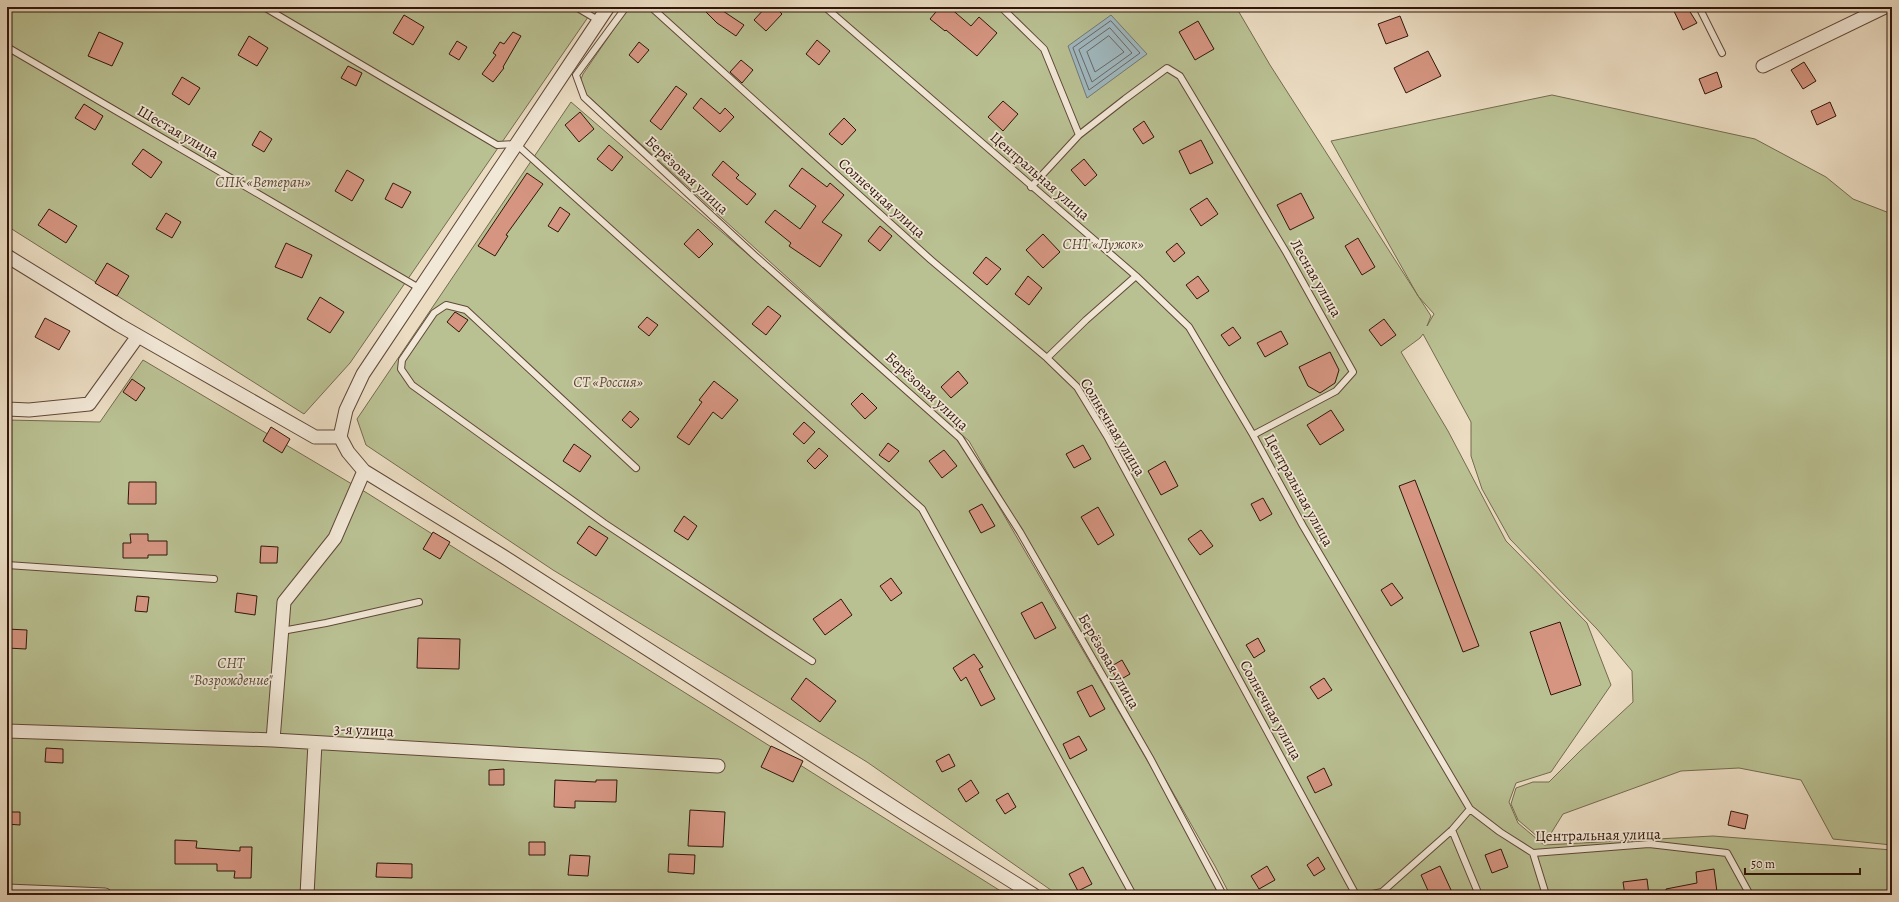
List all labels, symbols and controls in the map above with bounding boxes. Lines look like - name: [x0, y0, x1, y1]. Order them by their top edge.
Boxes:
- street label: Шестая улица: [134, 101, 223, 163]
- street label: Центральная улица: [986, 127, 1094, 225]
- street label: Берёзовая улица: [641, 131, 733, 219]
- street label: Солнечная улица: [834, 153, 930, 243]
- park label: СПК «Ветеран»: [215, 172, 311, 192]
- park label: СНТ «Лужок»: [1062, 234, 1144, 254]
- street label: Лесная улица: [1286, 235, 1346, 321]
- street label: Берёзовая улица: [881, 347, 973, 435]
- park label: СТ «Россия»: [573, 372, 643, 392]
- street label: Солнечная улица: [1076, 374, 1150, 480]
- street label: Центральная улица: [1260, 430, 1338, 550]
- street label: Берёзовая улица: [1074, 610, 1144, 712]
- park label: СНТ "Возрождение": [189, 653, 273, 690]
- street label: Солнечная улица: [1235, 657, 1307, 763]
- street label: 3-я улица: [333, 718, 395, 742]
- street label: Центральная улица: [1535, 824, 1661, 846]
- scale bar: [1745, 850, 1860, 876]
- text: 50 m: [1751, 856, 1775, 872]

